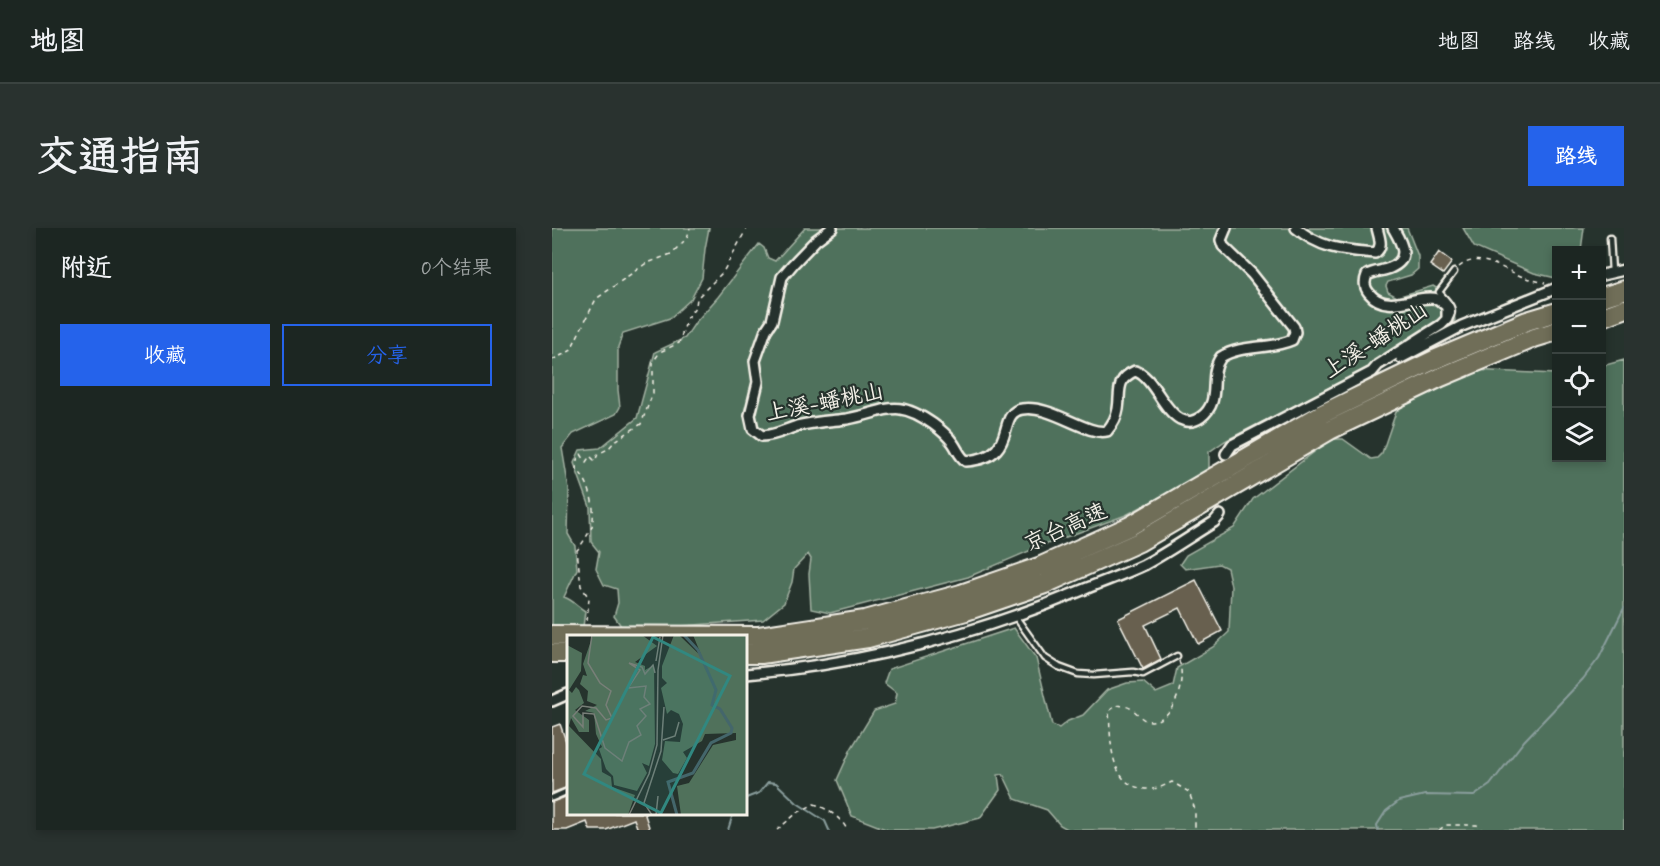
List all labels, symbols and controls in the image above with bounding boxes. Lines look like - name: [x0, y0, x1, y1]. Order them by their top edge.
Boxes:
- text: 地图: [30, 24, 86, 61]
- text: 地图: [1438, 28, 1480, 56]
- text: 路线: [1513, 28, 1555, 56]
- text: 收藏: [1588, 28, 1630, 56]
- button: 路线: [1528, 126, 1624, 186]
- text: 交通指南: [36, 131, 204, 186]
- map controls: [1552, 246, 1606, 462]
- button: +: [1552, 246, 1606, 300]
- text: 附近: [60, 252, 112, 286]
- text: 0个结果: [421, 255, 492, 282]
- street label: 上溪-蟠桃山: [1318, 297, 1434, 385]
- button: −: [1552, 300, 1606, 354]
- button: 收藏: [60, 324, 270, 386]
- button: 分享: [282, 324, 492, 386]
- button: locate: [1552, 354, 1606, 408]
- street label: 上溪-蟠桃山: [764, 378, 886, 428]
- button: layers: [1552, 408, 1606, 462]
- street label: 京台高速: [1020, 497, 1112, 559]
- inset map: [567, 635, 747, 815]

